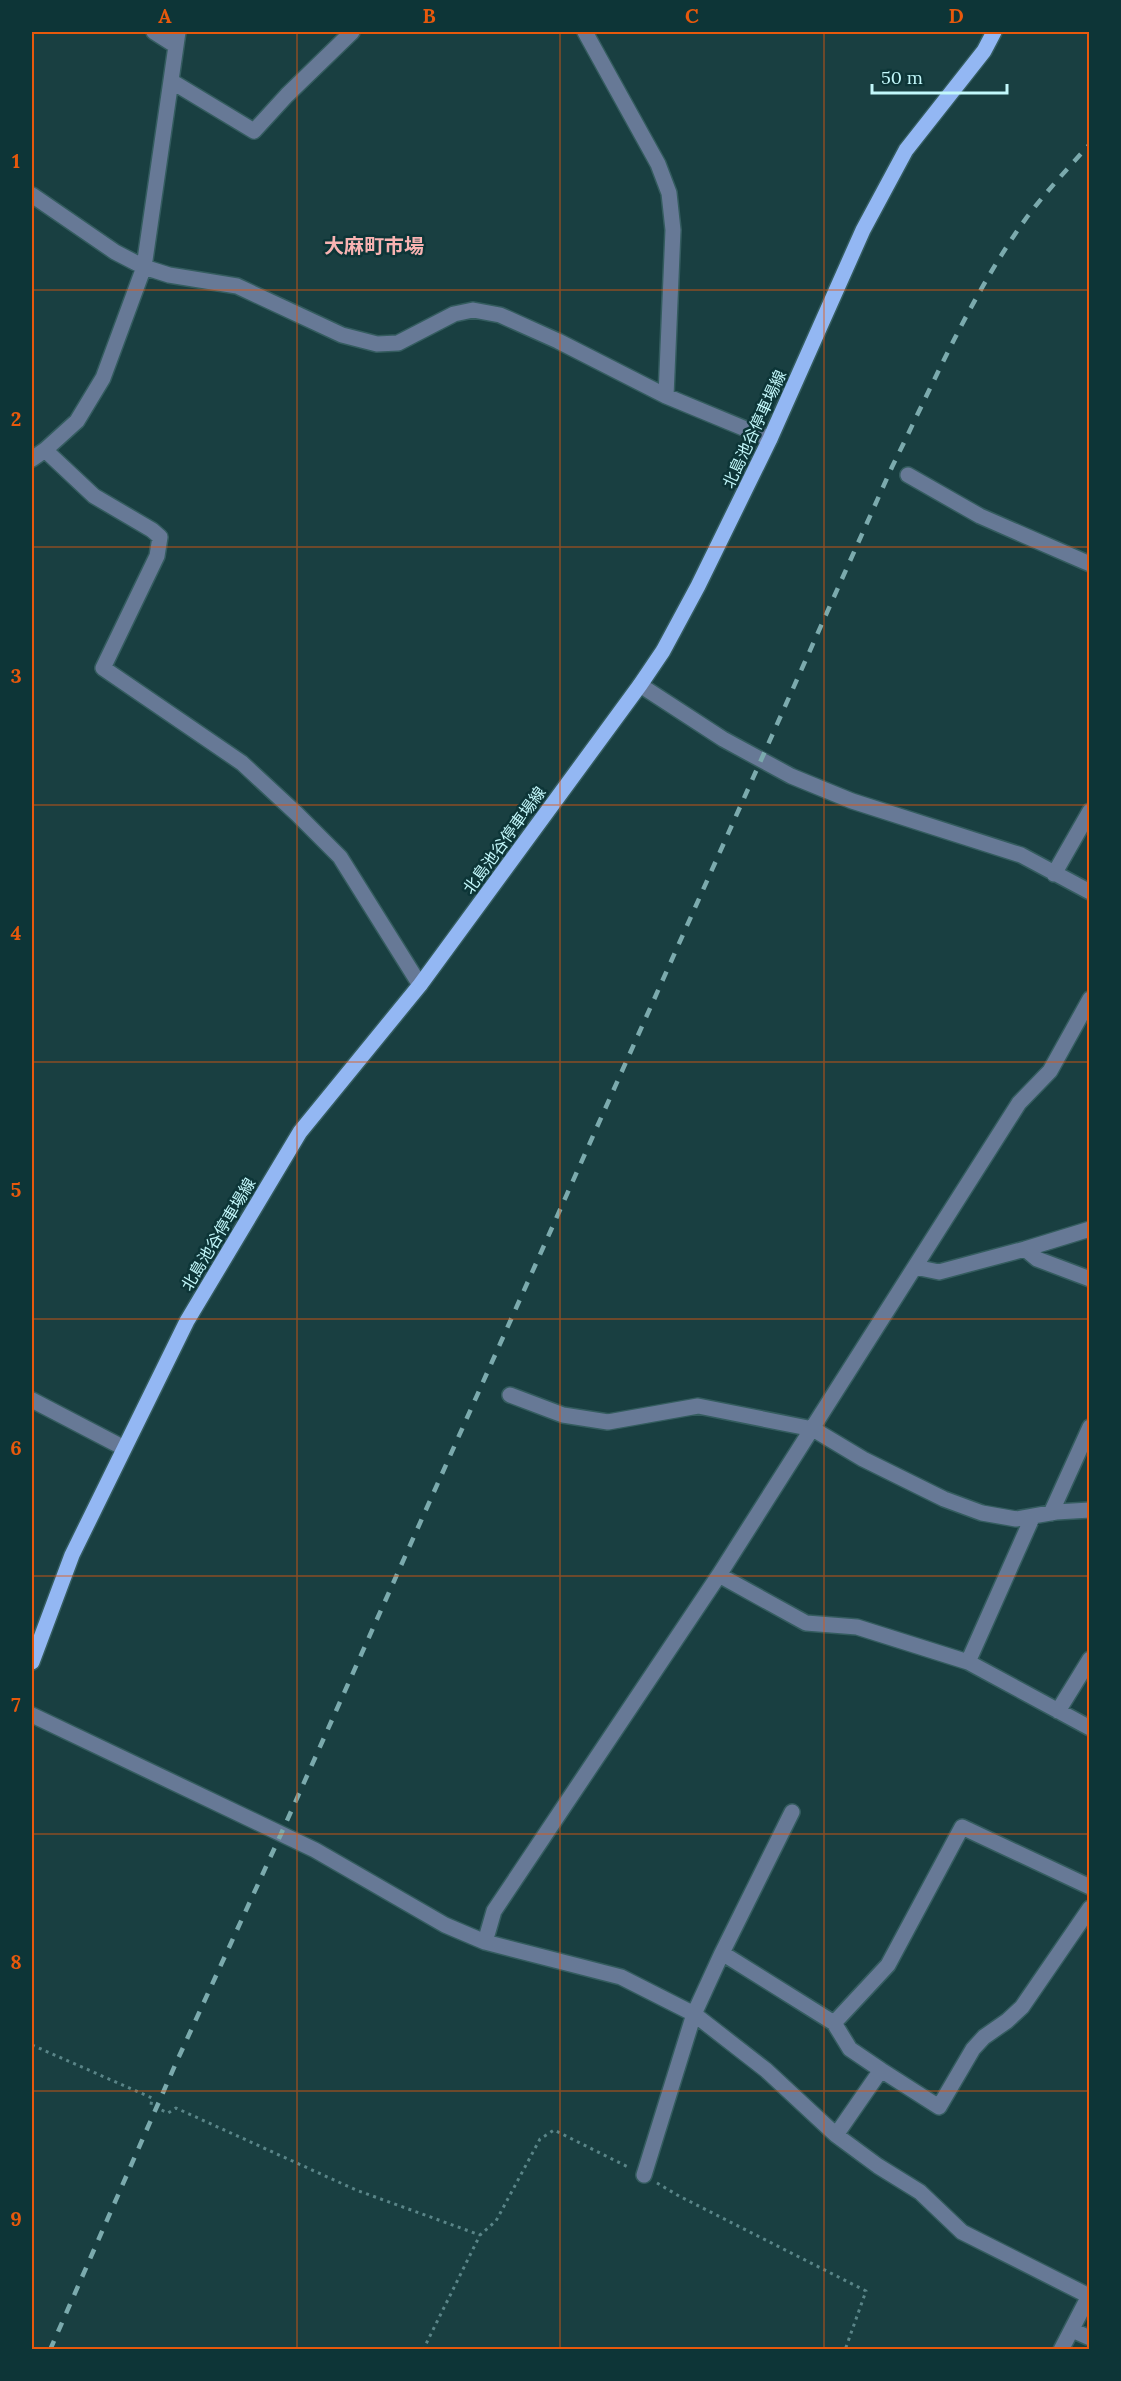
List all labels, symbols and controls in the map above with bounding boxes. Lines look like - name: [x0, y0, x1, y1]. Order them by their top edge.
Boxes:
- text: A: [158, 3, 172, 28]
- text: B: [422, 3, 436, 28]
- text: C: [685, 3, 699, 28]
- text: D: [948, 3, 964, 28]
- scale bar: [872, 57, 1007, 95]
- text: 50 m: [881, 66, 923, 89]
- text: 1: [12, 148, 20, 173]
- district label: 大麻町市場: [324, 233, 424, 258]
- street label: 北島池谷停車場線: [718, 367, 790, 491]
- text: 2: [11, 406, 21, 431]
- text: 3: [10, 663, 22, 688]
- street label: 北島池谷停車場線: [458, 782, 550, 898]
- text: 4: [11, 920, 22, 945]
- street label: 北島池谷停車場線: [176, 1174, 260, 1294]
- text: 5: [11, 1177, 22, 1202]
- text: 6: [10, 1435, 22, 1460]
- text: 7: [11, 1692, 21, 1717]
- text: 8: [10, 1949, 22, 1974]
- text: 9: [10, 2206, 22, 2231]

